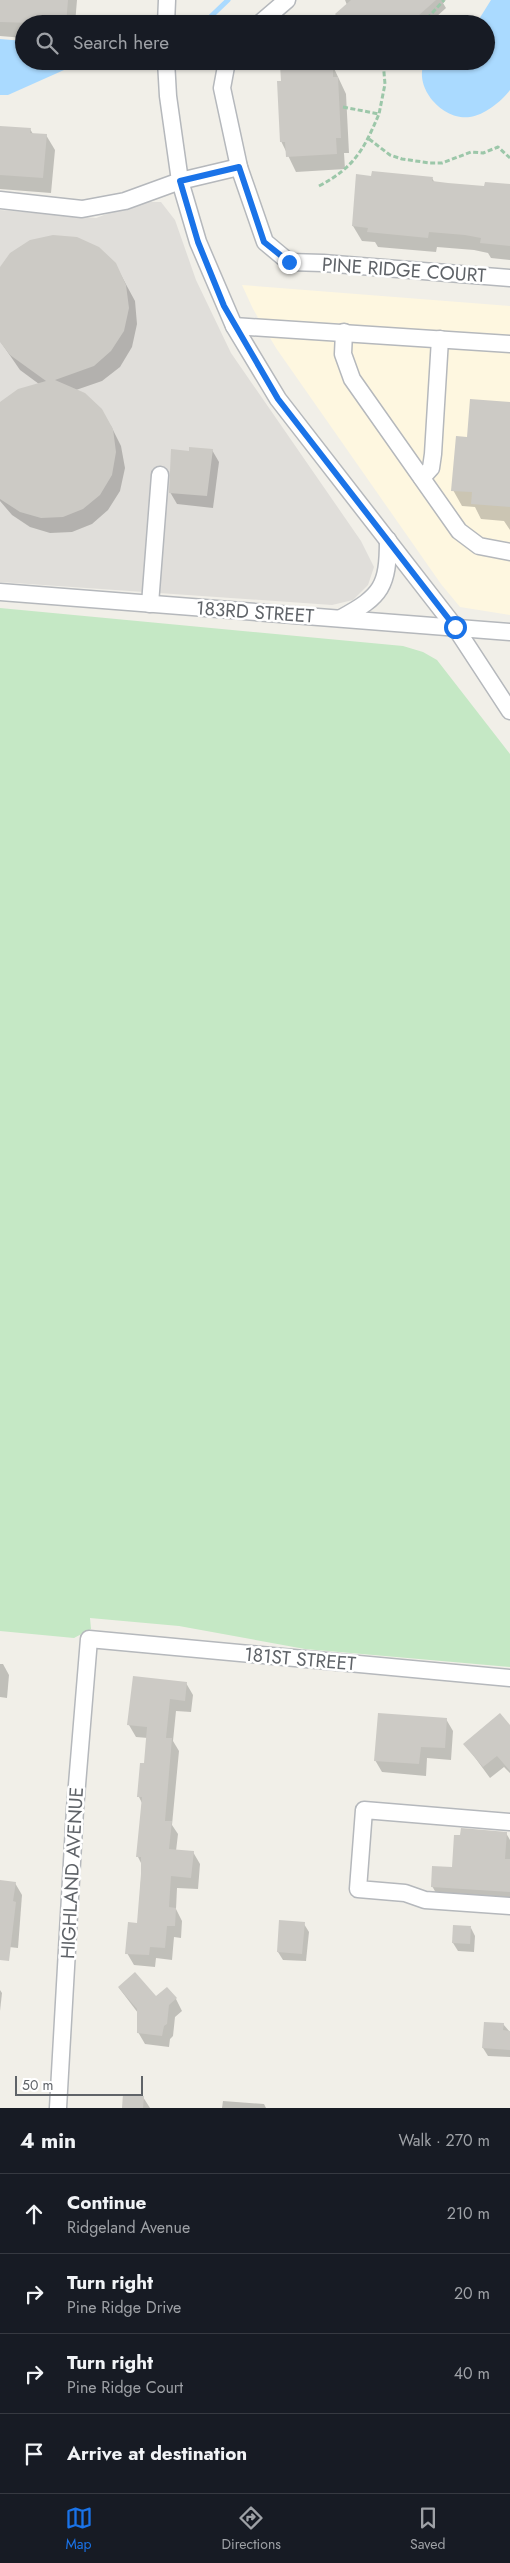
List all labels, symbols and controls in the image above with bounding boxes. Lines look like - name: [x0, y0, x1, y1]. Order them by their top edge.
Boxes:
- search box: [15, 15, 495, 70]
- icon: search: [33, 29, 61, 57]
- text: Search here: [73, 29, 169, 56]
- route end: [278, 251, 301, 274]
- street label: PINE RIDGE COURT: [321, 251, 487, 289]
- street label: 183RD STREET: [195, 594, 315, 630]
- route start: [444, 616, 467, 639]
- street label: 181ST STREET: [243, 1641, 357, 1677]
- street label: HIGHLAND AVENUE: [54, 1786, 90, 1960]
- scale bar: [15, 2073, 142, 2096]
- text: 50 m: [22, 2075, 53, 2095]
- text: 4 min: [20, 2126, 76, 2156]
- text: Walk · 270 m: [399, 2129, 490, 2152]
- text: Continue: [67, 2189, 146, 2216]
- icon: ahead: [20, 2200, 48, 2228]
- text: 210 m: [447, 2202, 490, 2225]
- text: Ridgeland Avenue: [67, 2216, 190, 2239]
- text: Turn right: [67, 2269, 153, 2296]
- icon: right: [20, 2280, 48, 2308]
- text: 20 m: [454, 2282, 490, 2305]
- text: Pine Ridge Drive: [67, 2296, 181, 2319]
- text: Turn right: [67, 2349, 153, 2376]
- icon: right: [20, 2360, 48, 2388]
- text: 40 m: [454, 2362, 490, 2385]
- text: Pine Ridge Court: [67, 2376, 183, 2399]
- icon: arrive: [20, 2440, 48, 2468]
- text: Arrive at destination: [67, 2440, 247, 2467]
- tab: Map: [65, 2504, 93, 2554]
- tab: Directions: [222, 2504, 281, 2554]
- tab: Saved: [410, 2504, 445, 2554]

